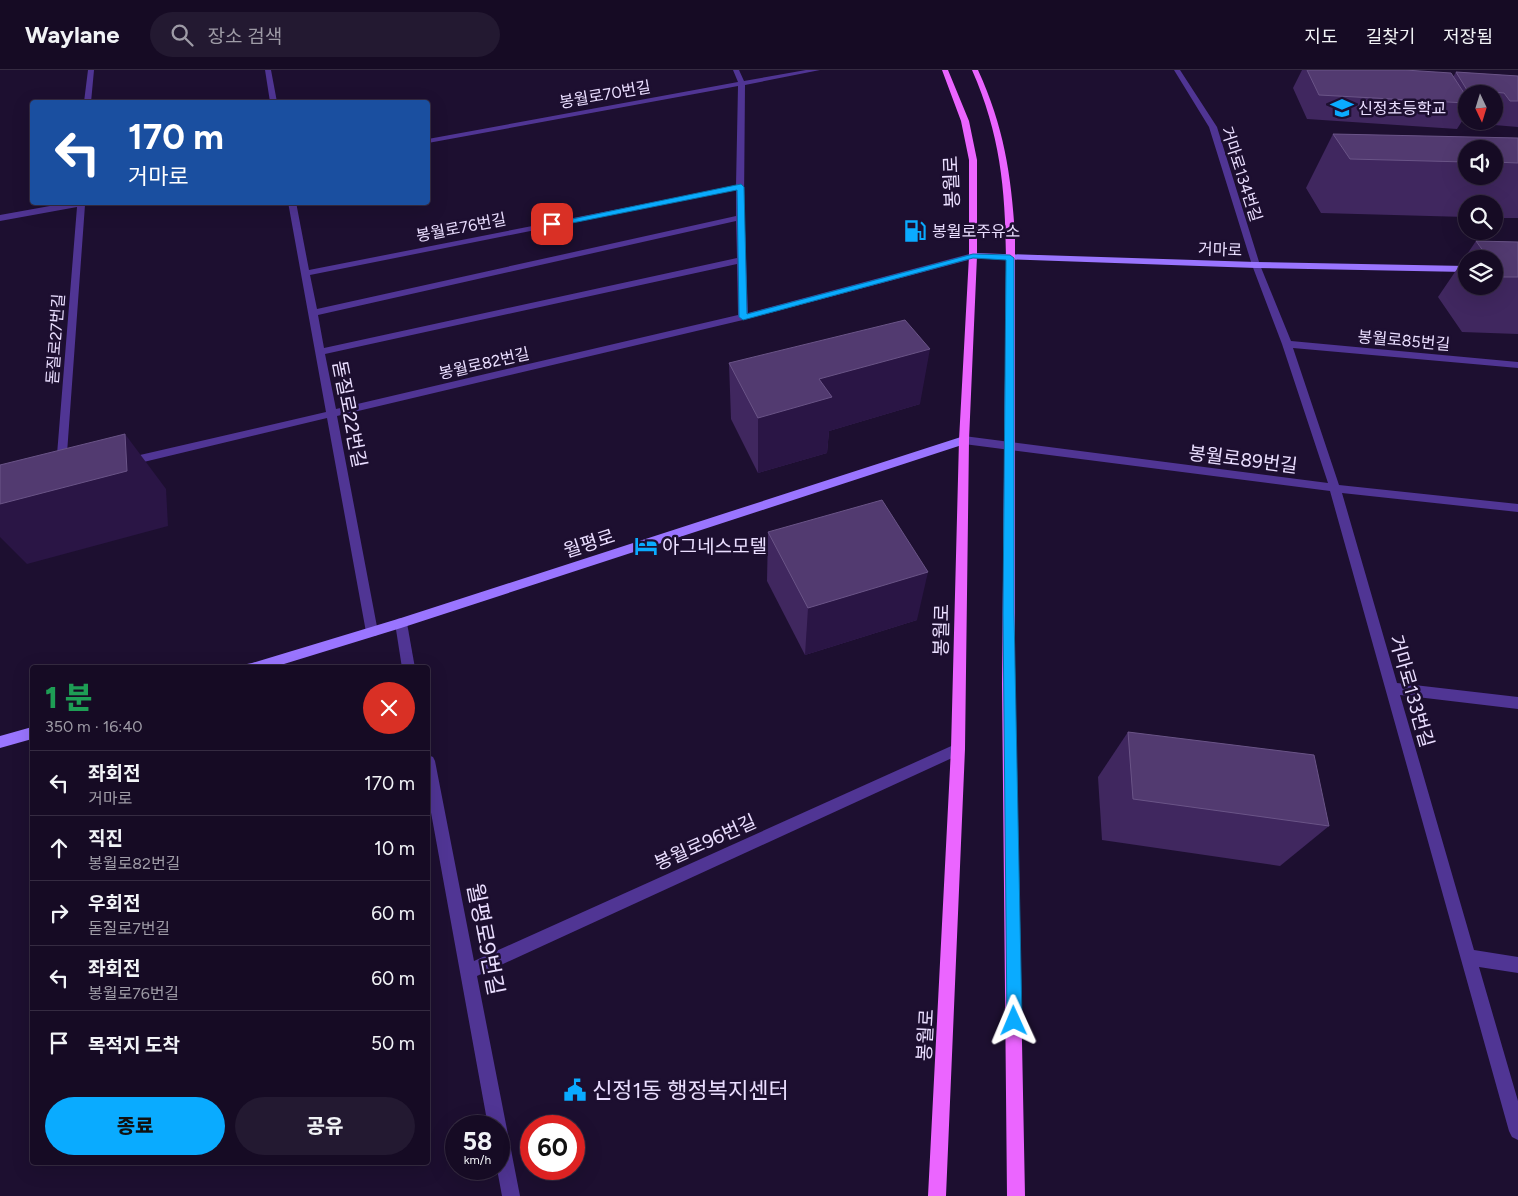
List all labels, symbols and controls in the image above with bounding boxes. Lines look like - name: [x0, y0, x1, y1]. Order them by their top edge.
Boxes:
- search box: [150, 12, 500, 57]
- text: Waylane: [25, 20, 120, 49]
- icon: search: [168, 21, 196, 49]
- text: 장소 검색: [208, 25, 282, 48]
- text: 지도: [1305, 26, 1338, 48]
- text: 길찾기: [1366, 26, 1415, 48]
- text: 저장됨: [1443, 26, 1493, 48]
- street label: 봉월로70번길: [558, 77, 652, 112]
- north arrow: [1458, 85, 1502, 130]
- map controls: [1458, 85, 1503, 295]
- school or university icon: 신정초등학교: [1329, 95, 1355, 121]
- place label: 신정초등학교: [1358, 99, 1446, 118]
- text: 170 m: [128, 116, 224, 158]
- icon: left: [45, 120, 110, 185]
- street label: 거마로134번길: [1217, 124, 1266, 224]
- button: sound: [1458, 140, 1503, 185]
- street label: 봉월로: [939, 155, 964, 209]
- text: 거마로: [128, 163, 189, 190]
- button: search: [1458, 195, 1503, 240]
- pin: [531, 203, 573, 245]
- street label: 봉월로76번길: [414, 209, 508, 246]
- icon: arrive: [538, 210, 566, 238]
- fuel station icon: 봉월로주유소: [902, 218, 928, 244]
- place label: 봉월로주유소: [932, 222, 1020, 241]
- street label: 거마로: [1198, 239, 1243, 260]
- button: layers: [1458, 250, 1503, 295]
- street label: 돋질로27번길: [43, 293, 68, 385]
- street label: 봉월로85번길: [1357, 327, 1451, 354]
- street label: 봉월로82번길: [437, 344, 531, 383]
- street label: 돋질로22번길: [328, 359, 371, 470]
- street label: 봉월로89번길: [1187, 441, 1299, 478]
- street label: 월평로: [561, 524, 618, 563]
- hotel icon: 아그네스모텔: [633, 533, 659, 559]
- place label: 아그네스모텔: [662, 535, 767, 558]
- street label: 봉월로: [930, 604, 953, 656]
- street label: 거마로133번길: [1384, 632, 1439, 750]
- text: 1 분: [45, 679, 92, 716]
- button: close: [363, 682, 415, 734]
- text: 350 m · 16:40: [45, 717, 143, 736]
- text: 좌회전: [88, 762, 140, 785]
- icon: left: [45, 769, 73, 797]
- text: 170 m: [364, 772, 415, 795]
- text: 거마로: [88, 789, 132, 808]
- street label: 봉월로96번길: [651, 810, 760, 875]
- text: 직진: [88, 827, 123, 850]
- icon: ahead: [45, 834, 73, 862]
- text: 10 m: [374, 837, 415, 860]
- text: 봉월로82번길: [88, 854, 180, 873]
- street label: 월평로9번길: [461, 881, 510, 997]
- text: 우회전: [88, 892, 140, 915]
- icon: right: [45, 899, 73, 927]
- text: 60 m: [371, 902, 415, 925]
- text: 돋질로7번길: [88, 919, 170, 938]
- text: 좌회전: [88, 957, 140, 980]
- icon: left: [45, 964, 73, 992]
- text: 60 m: [371, 967, 415, 990]
- text: 봉월로76번길: [88, 984, 179, 1003]
- position arrow: [987, 994, 1039, 1046]
- street label: 봉월로: [913, 1008, 938, 1062]
- icon: arrive: [45, 1029, 73, 1057]
- text: 50 m: [371, 1032, 415, 1055]
- text: 목적지 도착: [88, 1034, 180, 1057]
- public building icon: 신정1동 행정복지센터: [562, 1077, 588, 1103]
- place label: 신정1동 행정복지센터: [592, 1077, 789, 1104]
- button: 종료: [45, 1097, 225, 1155]
- button: 공유: [235, 1097, 415, 1155]
- speed limit sign: 60: [520, 1115, 585, 1180]
- text: 58: [463, 1126, 492, 1156]
- text: km/h: [464, 1153, 491, 1167]

